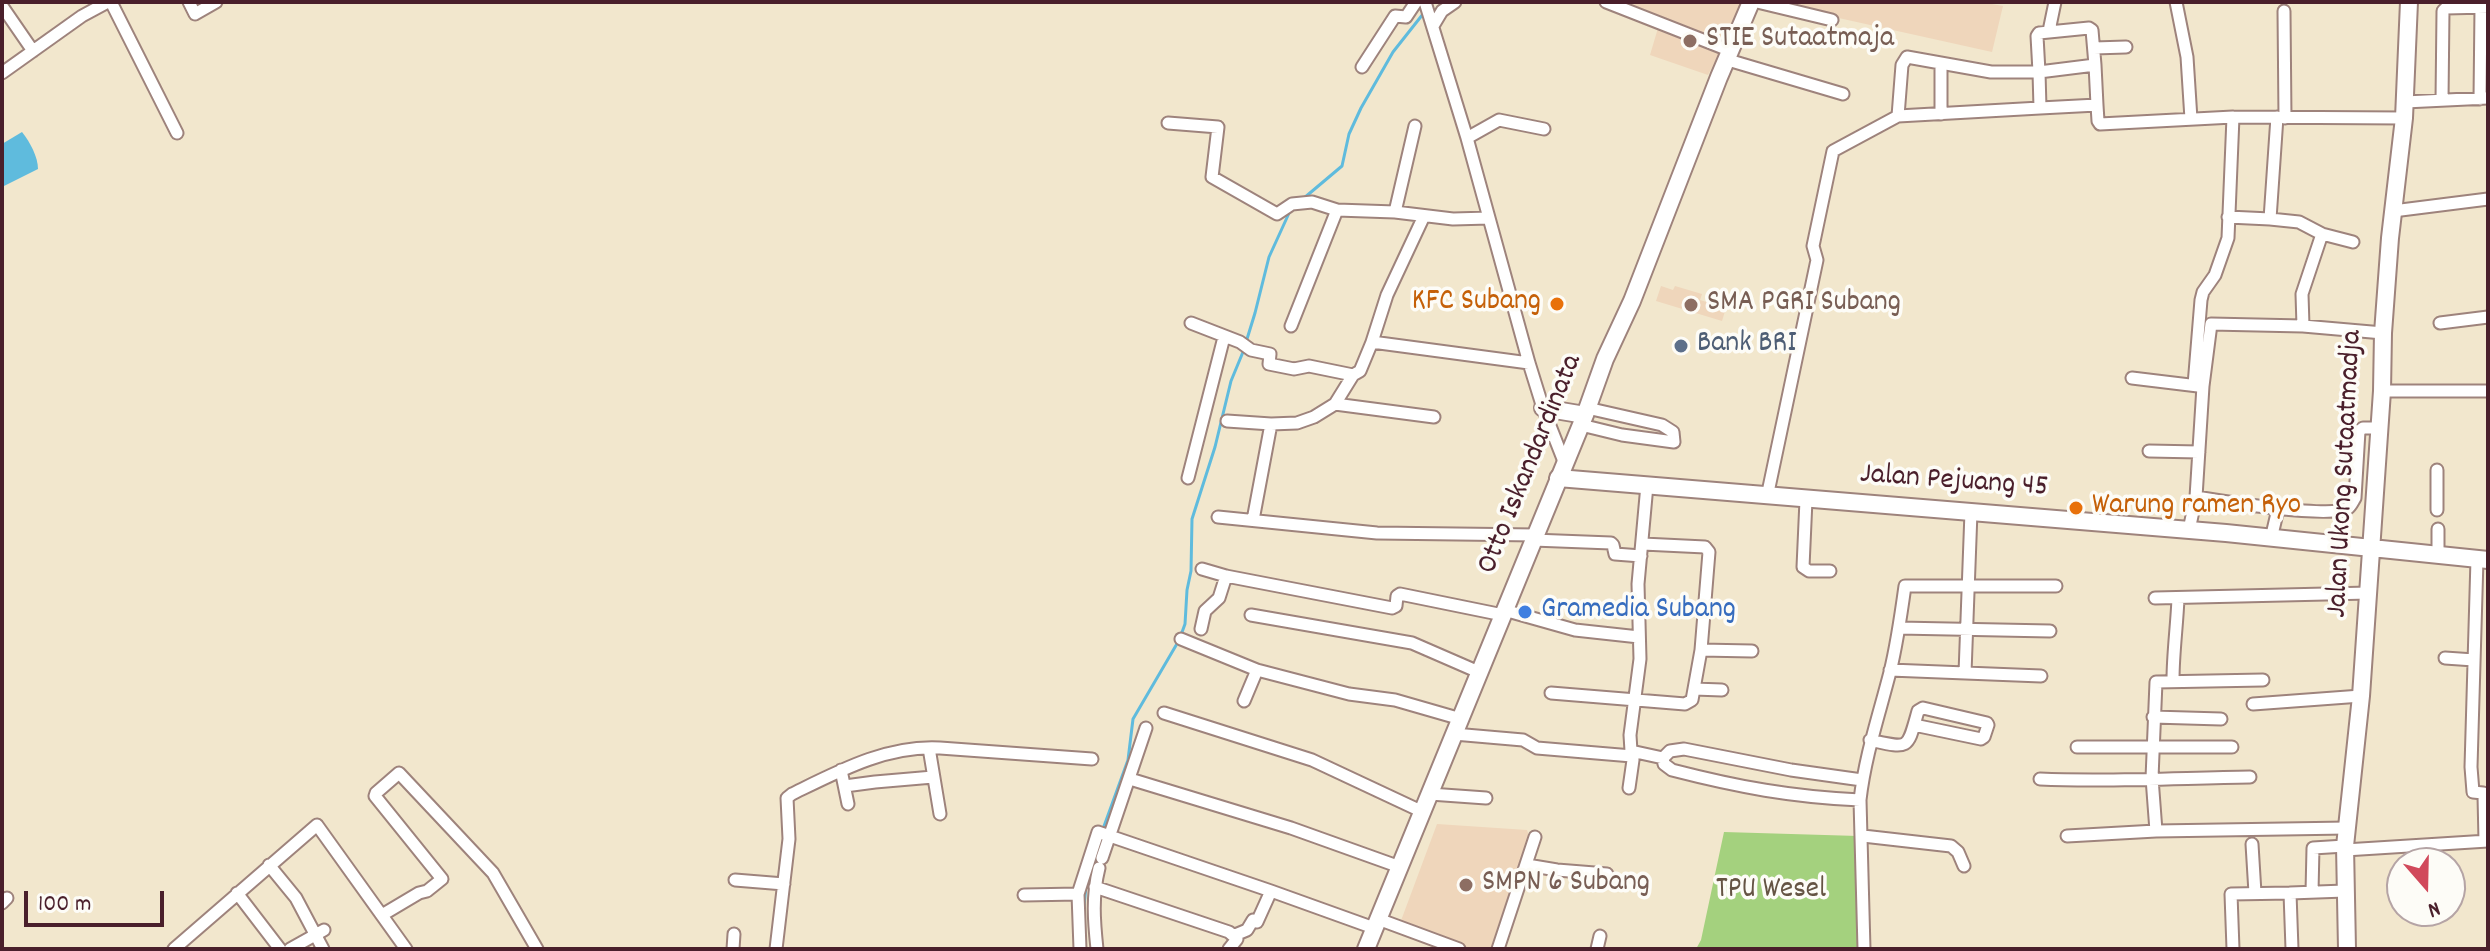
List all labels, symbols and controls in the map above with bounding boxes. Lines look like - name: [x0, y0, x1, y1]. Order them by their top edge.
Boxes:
- place label: STIE Sutaatmaja: [1706, 23, 1894, 59]
- marker: STIE Sutaatmaja: [1681, 32, 1699, 50]
- place label: KFC Subang: [1412, 286, 1541, 322]
- place label: SMA PGRI Subang: [1707, 287, 1901, 323]
- marker: KFC Subang: [1548, 295, 1566, 313]
- marker: SMA PGRI Subang: [1682, 296, 1700, 314]
- place label: Bank BRI: [1697, 328, 1796, 364]
- street label: Jalan Ukong Sutaatmadja: [2321, 329, 2373, 619]
- marker: Bank BRI: [1672, 337, 1690, 355]
- street label: Otto Iskandardinata: [1472, 350, 1592, 580]
- street label: Jalan Pejuang 45: [1859, 458, 2049, 508]
- place label: Warung ramen Ryo: [2092, 490, 2301, 526]
- marker: Warung ramen Ryo: [2067, 499, 2085, 517]
- place label: Gramedia Subang: [1541, 594, 1736, 630]
- marker: Gramedia Subang: [1516, 603, 1534, 621]
- north arrow: [2386, 847, 2466, 927]
- place label: SMPN 6 Subang: [1482, 867, 1650, 903]
- park label: TPU Wesel: [1716, 874, 1826, 910]
- scale bar: [28, 875, 168, 925]
- marker: SMPN 6 Subang: [1457, 876, 1475, 894]
- text: 100 m: [38, 888, 91, 922]
- text: N: [2423, 892, 2444, 925]

